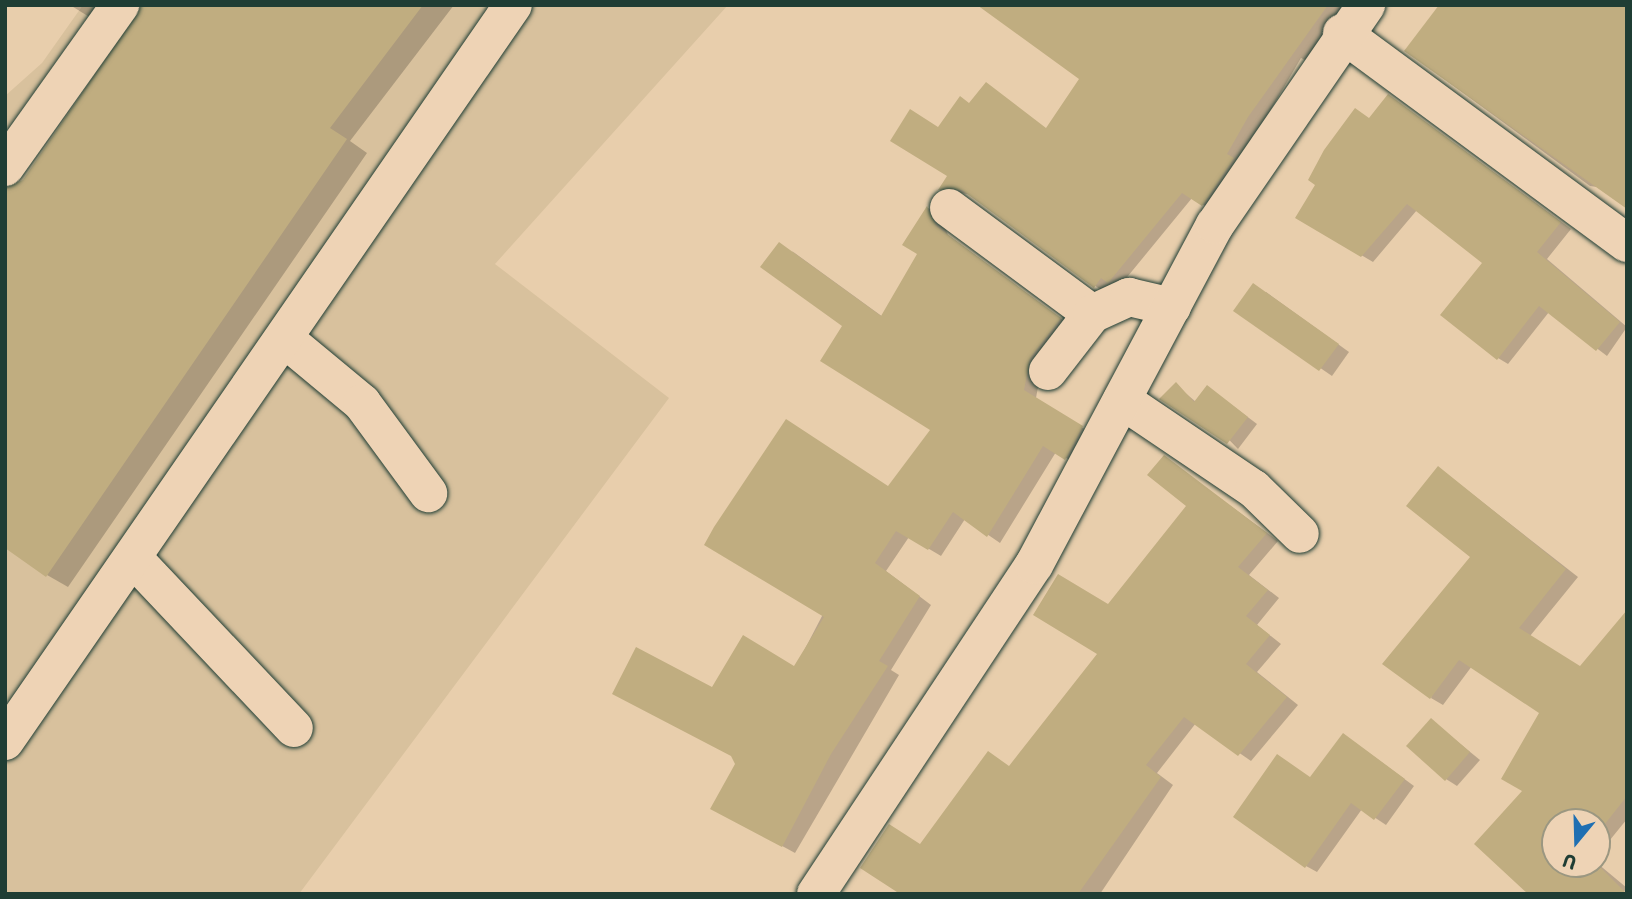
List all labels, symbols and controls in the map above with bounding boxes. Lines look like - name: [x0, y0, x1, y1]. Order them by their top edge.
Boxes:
- north arrow: [1541, 808, 1611, 878]
- text: U: [1559, 848, 1580, 875]

